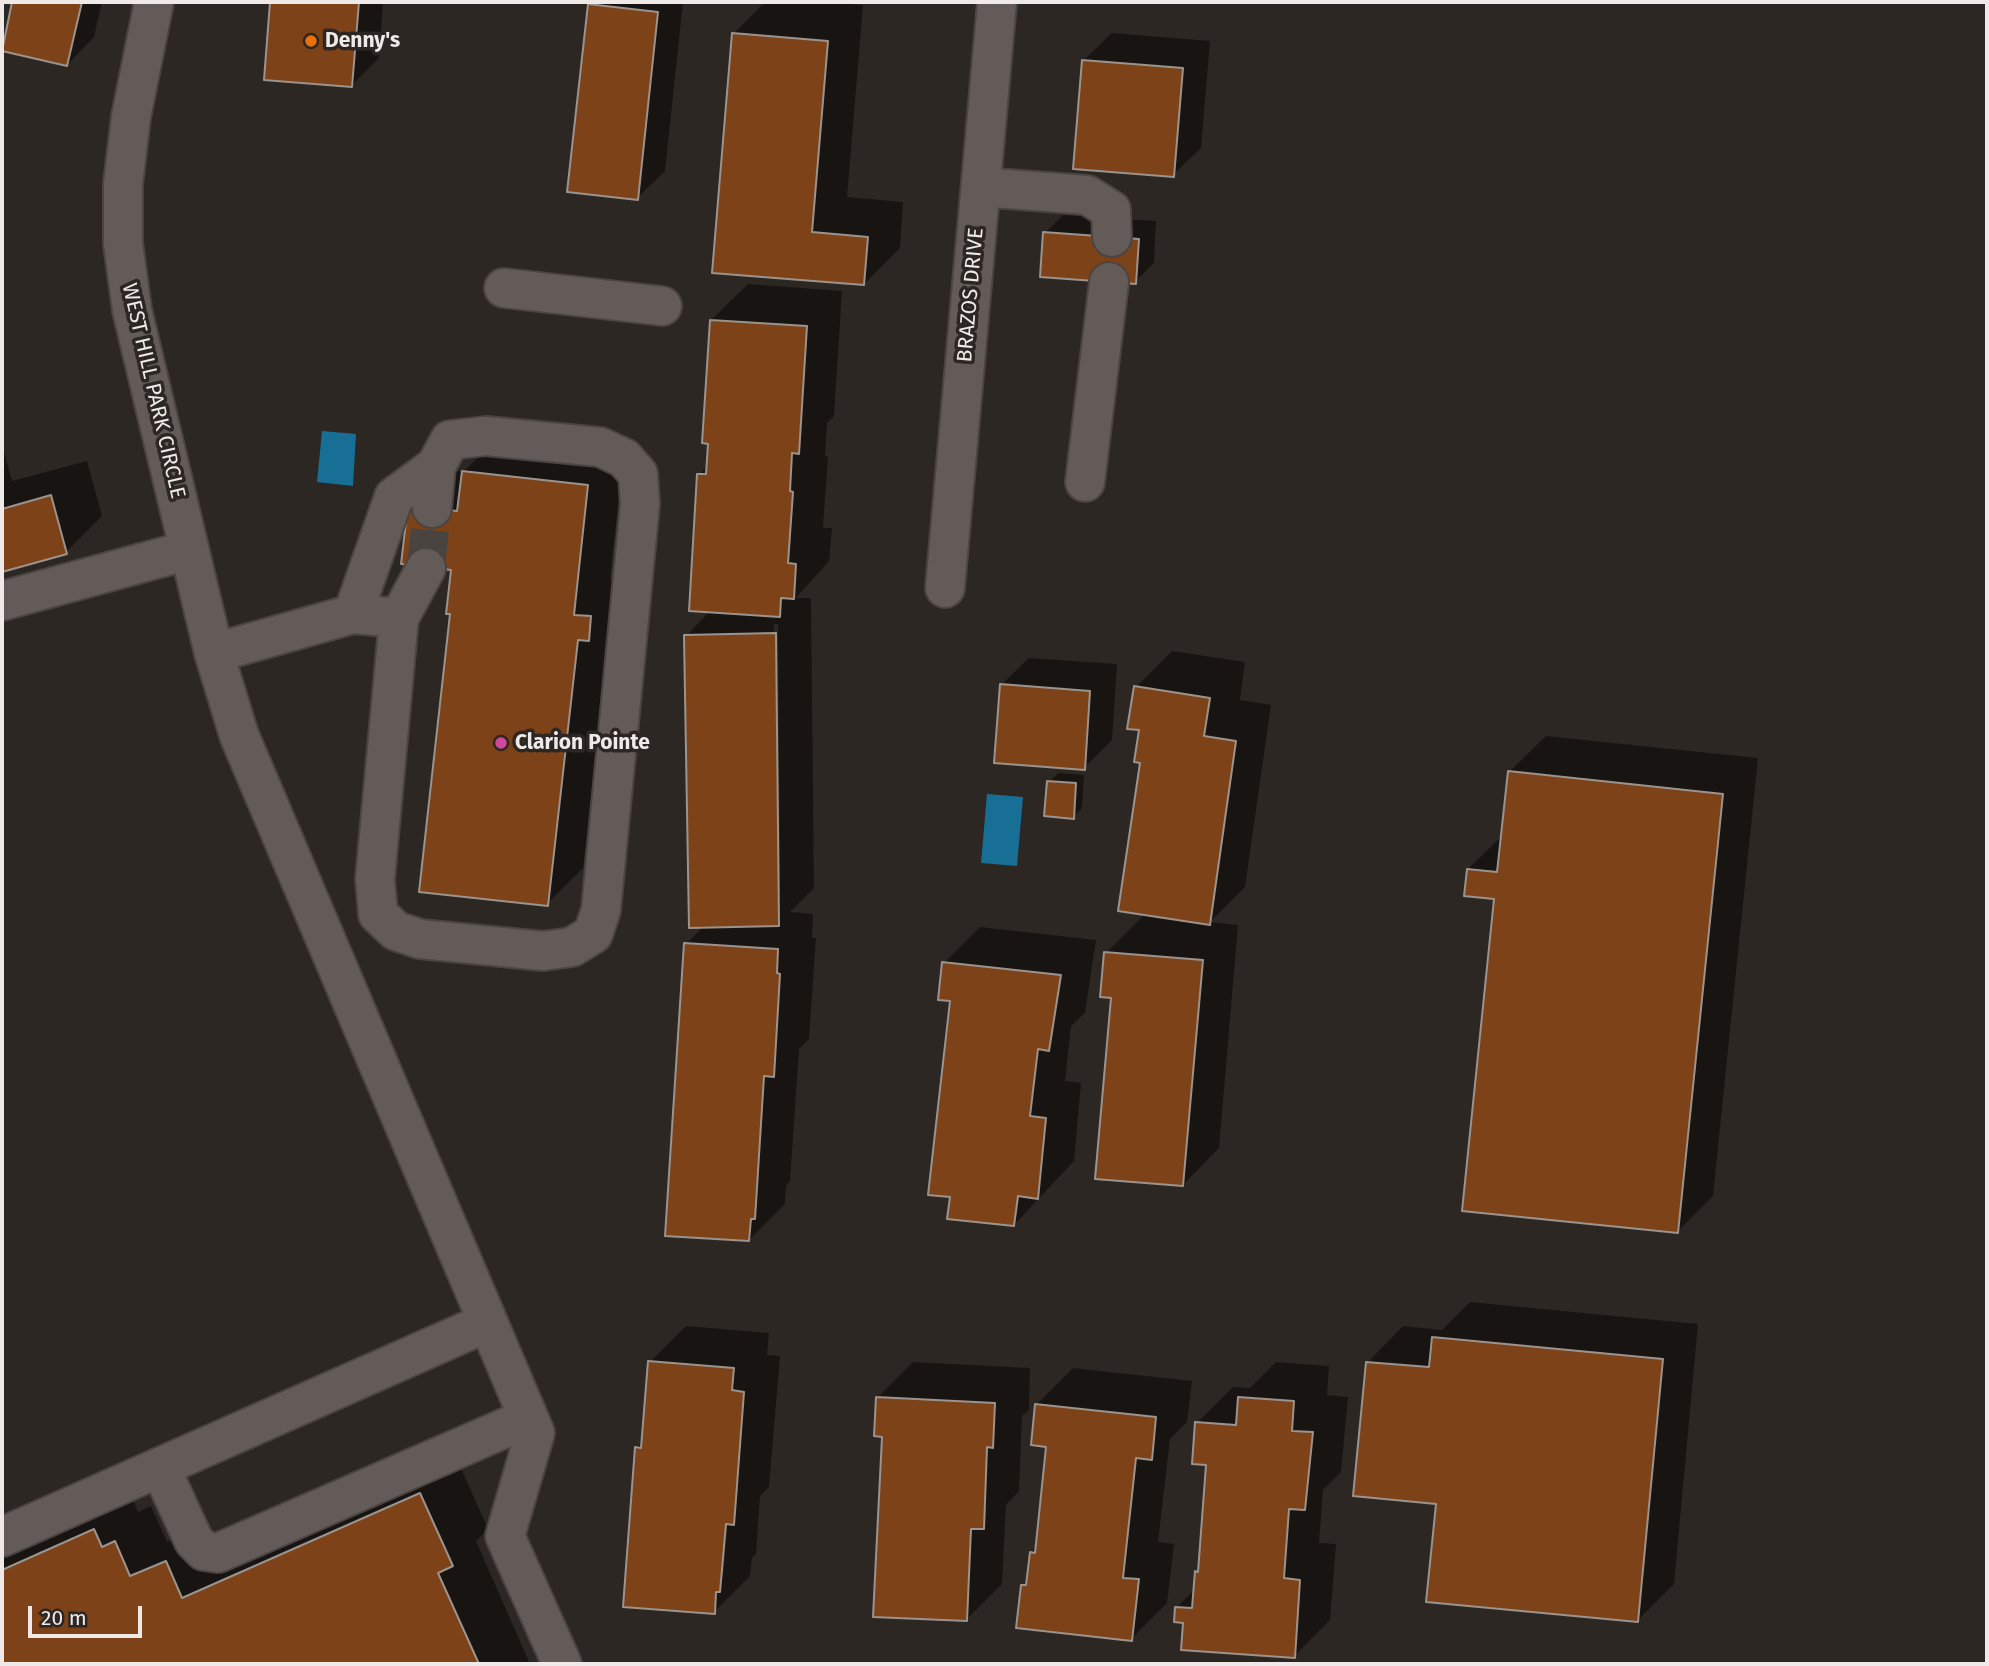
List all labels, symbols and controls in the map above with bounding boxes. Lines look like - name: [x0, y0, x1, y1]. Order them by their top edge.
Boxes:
- place label: Denny's: [325, 28, 400, 54]
- marker: Denny's: [303, 33, 319, 49]
- street label: BRAZOS DRIVE: [953, 227, 989, 363]
- street label: WEST HILL PARK CIRCLE: [116, 281, 190, 501]
- place label: Clarion Pointe: [515, 730, 650, 756]
- marker: Clarion Pointe: [493, 735, 509, 751]
- scale bar: [32, 1592, 145, 1636]
- text: 20 m: [41, 1605, 87, 1631]

